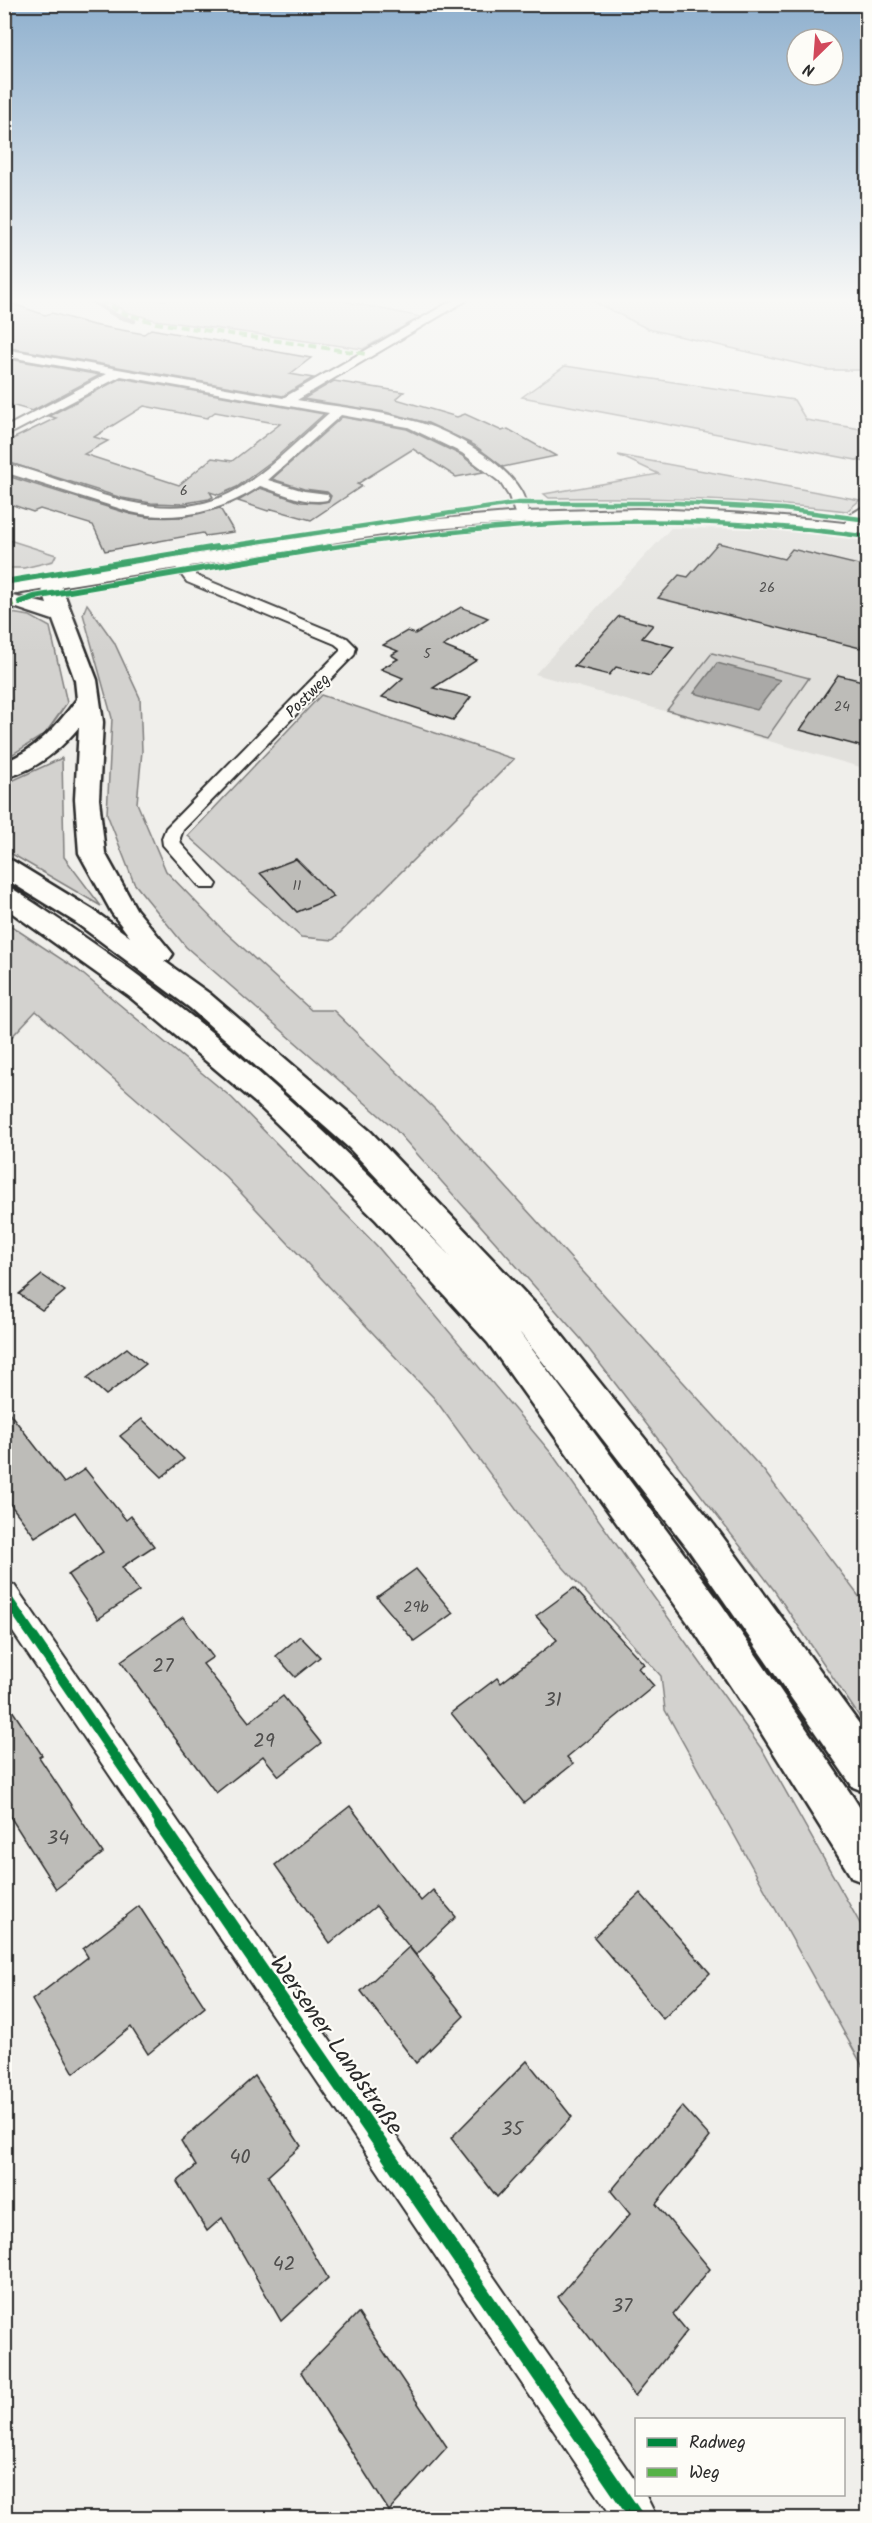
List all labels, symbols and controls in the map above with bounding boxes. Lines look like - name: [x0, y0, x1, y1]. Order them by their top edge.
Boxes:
- north arrow: [785, 27, 845, 87]
- text: N: [799, 56, 819, 83]
- house number: 6: [180, 480, 188, 502]
- house number: 26: [759, 577, 775, 599]
- house number: 5: [423, 643, 432, 665]
- street label: Postweg: [280, 668, 336, 724]
- house number: 24: [834, 696, 850, 718]
- house number: 11: [293, 875, 301, 897]
- house number: 29b: [403, 1595, 429, 1620]
- house number: 27: [153, 1651, 174, 1683]
- house number: 31: [544, 1685, 562, 1717]
- house number: 29: [253, 1726, 275, 1758]
- house number: 34: [47, 1823, 69, 1855]
- street label: Wersener Landstraße: [259, 1948, 413, 2144]
- house number: 35: [501, 2114, 524, 2146]
- house number: 40: [229, 2142, 251, 2174]
- house number: 42: [273, 2249, 295, 2281]
- house number: 37: [612, 2291, 633, 2323]
- legend: [635, 2418, 845, 2496]
- text: Radweg: [689, 2429, 746, 2458]
- text: Weg: [689, 2459, 720, 2488]

